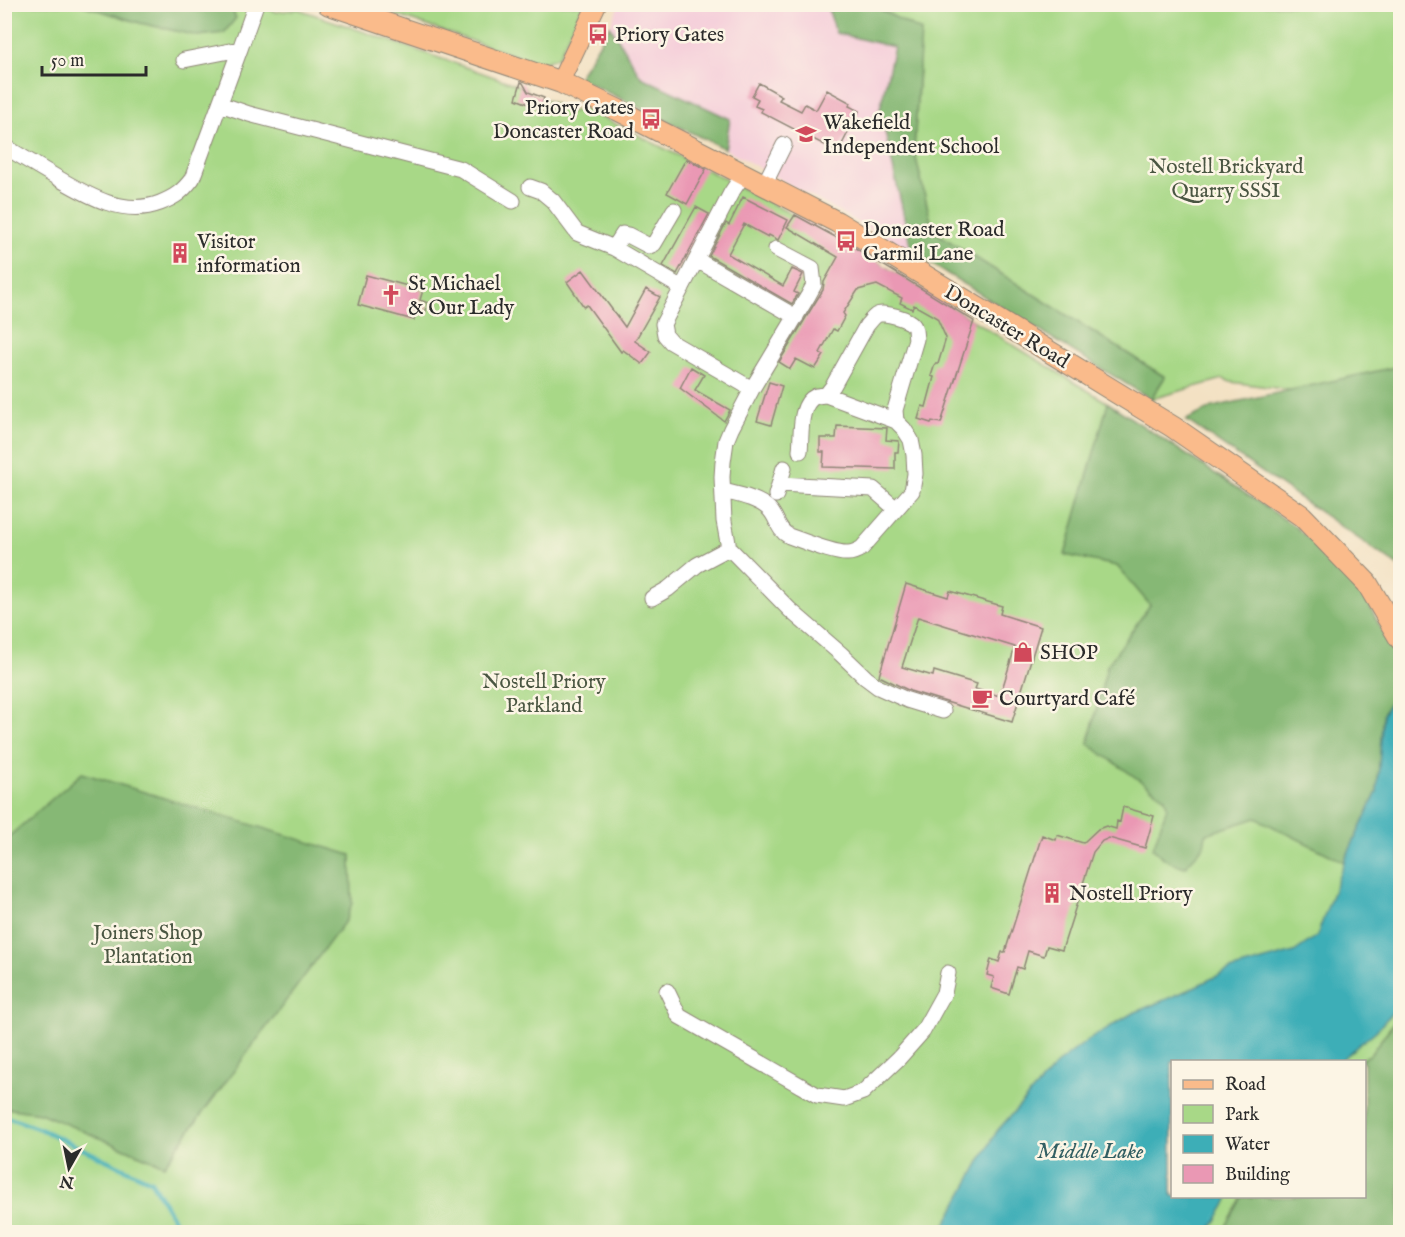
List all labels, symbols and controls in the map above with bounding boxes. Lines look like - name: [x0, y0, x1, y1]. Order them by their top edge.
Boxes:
- bus stop icon: Priory Gates: [586, 22, 610, 46]
- place label: Priory Gates: [615, 22, 724, 49]
- scale bar: [42, 39, 146, 77]
- text: 50 m: [51, 50, 84, 73]
- place label: Priory Gates Doncaster Road: [493, 95, 635, 146]
- bus stop icon: Priory Gates Doncaster Road: [639, 107, 663, 131]
- place label: Wakefield Independent School: [823, 110, 999, 161]
- school or university icon: Wakefield Independent School: [794, 122, 818, 146]
- park label: Nostell Brickyard Quarry SSSI: [1149, 154, 1304, 205]
- place label: Doncaster Road Garmil Lane: [863, 217, 1005, 268]
- place label: Visitor information: [196, 229, 301, 280]
- bus stop icon: Doncaster Road Garmil Lane: [834, 229, 858, 253]
- building icon: Visitor information: [168, 241, 192, 265]
- place label: St Michael & Our Lady: [408, 271, 515, 322]
- street label: Doncaster Road: [939, 279, 1074, 376]
- church icon: St Michael & Our Lady: [379, 283, 403, 307]
- shop icon: SHOP: [1011, 640, 1035, 664]
- place label: SHOP: [1040, 640, 1098, 667]
- park label: Nostell Priory Parkland: [482, 669, 607, 720]
- cafe icon: Courtyard Café: [970, 686, 994, 710]
- place label: Courtyard Café: [999, 686, 1135, 713]
- building icon: Nostell Priory: [1040, 881, 1064, 905]
- place label: Nostell Priory: [1069, 881, 1194, 908]
- park label: Joiners Shop Plantation: [91, 920, 203, 971]
- legend: [1171, 1060, 1366, 1198]
- text: Road: [1225, 1074, 1266, 1097]
- text: Park: [1225, 1104, 1260, 1127]
- text: Water: [1225, 1134, 1270, 1157]
- north arrow: [39, 1138, 99, 1198]
- water label: Middle Lake: [1037, 1138, 1144, 1166]
- text: Building: [1225, 1164, 1290, 1187]
- text: N: [58, 1170, 76, 1192]

